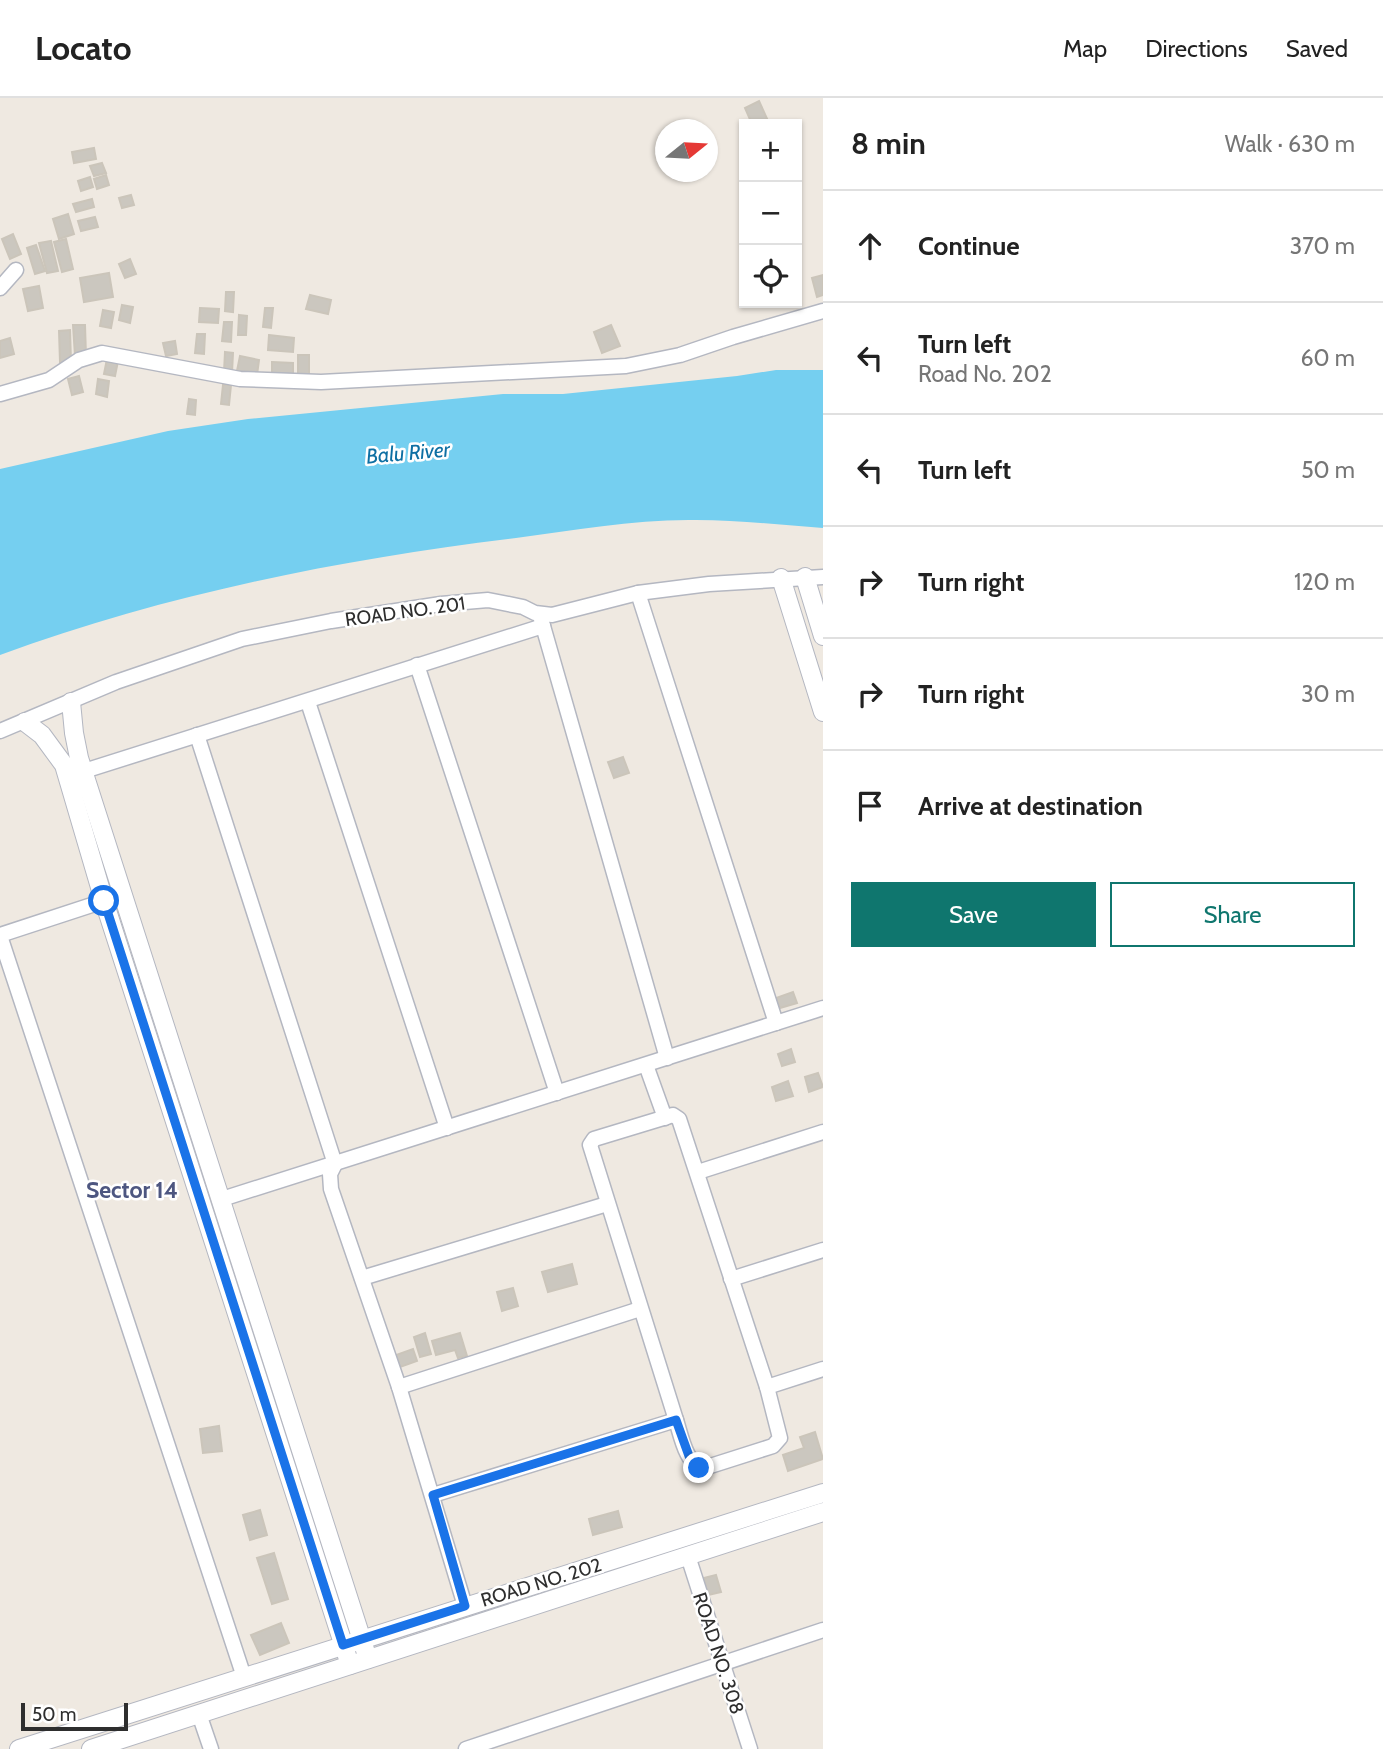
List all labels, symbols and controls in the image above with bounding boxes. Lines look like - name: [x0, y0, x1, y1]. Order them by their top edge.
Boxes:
- text: Locato: [35, 28, 131, 68]
- text: Map: [1063, 34, 1107, 63]
- text: Directions: [1145, 34, 1248, 63]
- text: Saved: [1286, 34, 1348, 63]
- north arrow: [655, 119, 718, 182]
- map controls: [739, 119, 802, 308]
- button: +: [739, 119, 802, 182]
- text: 8 min: [851, 125, 926, 162]
- text: Walk · 630 m: [1225, 130, 1355, 158]
- button: −: [739, 182, 802, 245]
- icon: ahead: [851, 227, 889, 265]
- text: Continue: [918, 230, 1020, 262]
- text: 370 m: [1290, 232, 1355, 260]
- button: locate: [739, 245, 802, 308]
- text: Turn left: [918, 328, 1011, 360]
- icon: left: [851, 339, 889, 377]
- text: 60 m: [1301, 344, 1355, 372]
- text: Road No. 202: [918, 360, 1052, 388]
- water label: Balu River: [365, 436, 452, 469]
- icon: left: [851, 451, 889, 489]
- text: Turn left: [918, 454, 1011, 486]
- text: 50 m: [1301, 456, 1355, 484]
- icon: right: [851, 563, 889, 601]
- text: Turn right: [918, 566, 1024, 598]
- text: 120 m: [1294, 568, 1355, 596]
- street label: ROAD NO. 201: [344, 592, 467, 631]
- icon: right: [851, 675, 889, 713]
- text: Turn right: [918, 678, 1024, 710]
- text: 30 m: [1301, 680, 1355, 708]
- icon: arrive: [851, 787, 889, 825]
- text: Arrive at destination: [918, 790, 1143, 822]
- button: Save: [851, 882, 1096, 947]
- button: Share: [1110, 882, 1355, 947]
- route start: [88, 885, 119, 916]
- district label: Sector 14: [86, 1176, 178, 1204]
- route end: [683, 1452, 714, 1483]
- street label: ROAD NO. 202: [478, 1553, 604, 1612]
- street label: ROAD NO. 308: [688, 1589, 749, 1717]
- scale bar: [21, 1700, 128, 1732]
- text: 50 m: [32, 1703, 76, 1726]

